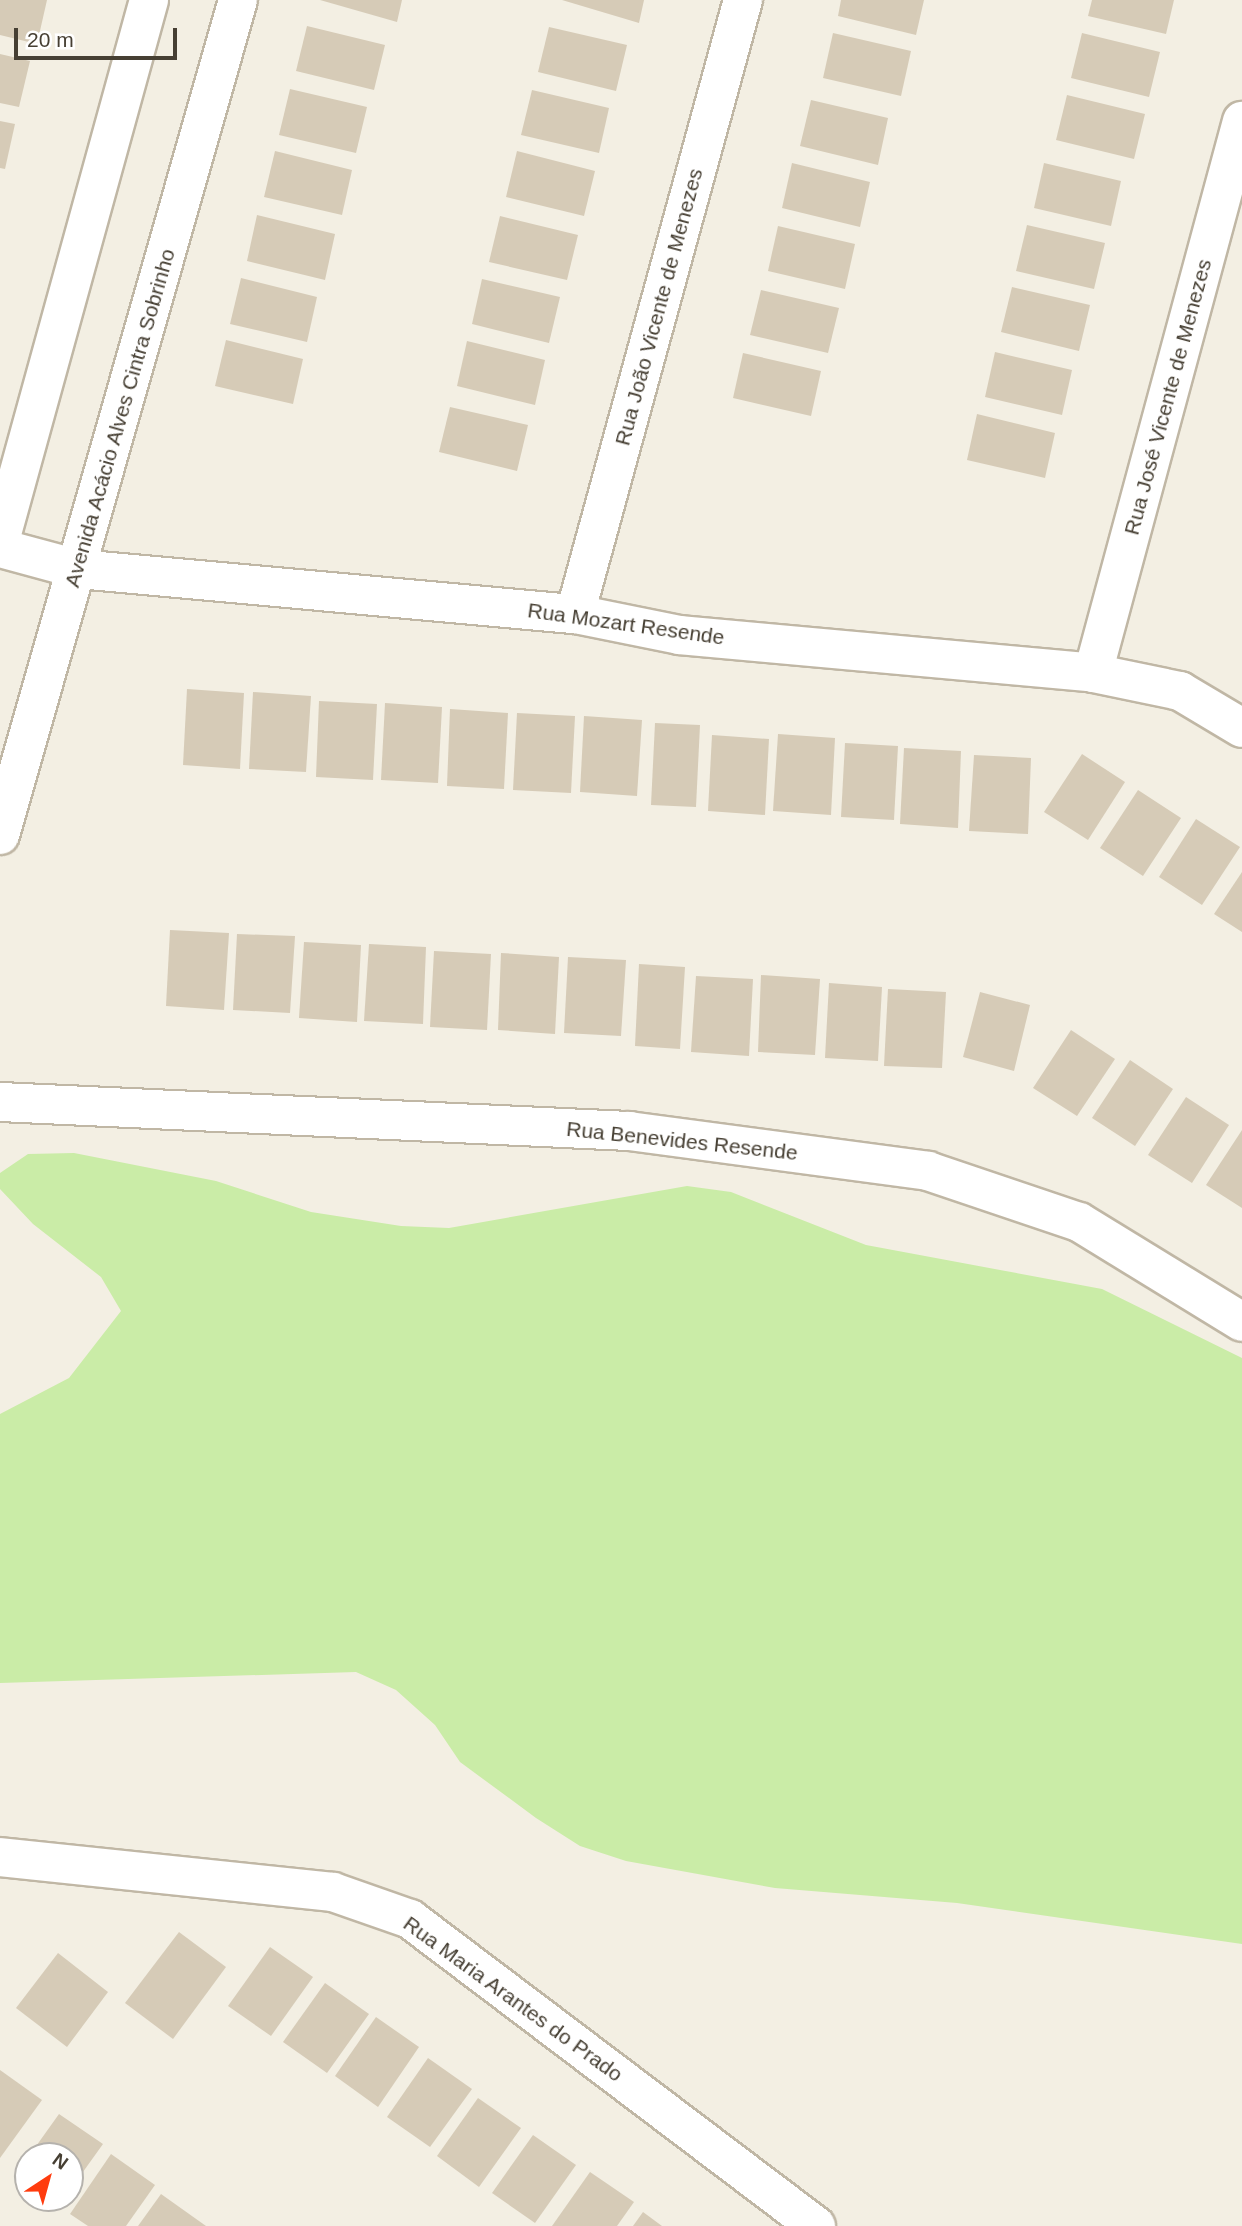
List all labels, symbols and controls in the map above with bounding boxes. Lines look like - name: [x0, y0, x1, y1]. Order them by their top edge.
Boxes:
- scale bar: [18, 14, 180, 58]
- text: 20 m: [27, 28, 74, 51]
- street label: Rua João Vicente de Menezes: [610, 166, 708, 448]
- street label: Avenida Acácio Alves Cintra Sobrinho: [59, 245, 181, 591]
- street label: Rua José Vicente de Menezes: [1119, 256, 1217, 538]
- street label: Rua Mozart Resende: [526, 598, 726, 650]
- street label: Rua Benevides Resende: [565, 1116, 799, 1166]
- street label: Rua Maria Arantes do Prado: [398, 1911, 628, 2087]
- north arrow: [14, 2142, 84, 2212]
- text: N: [49, 2149, 72, 2174]

